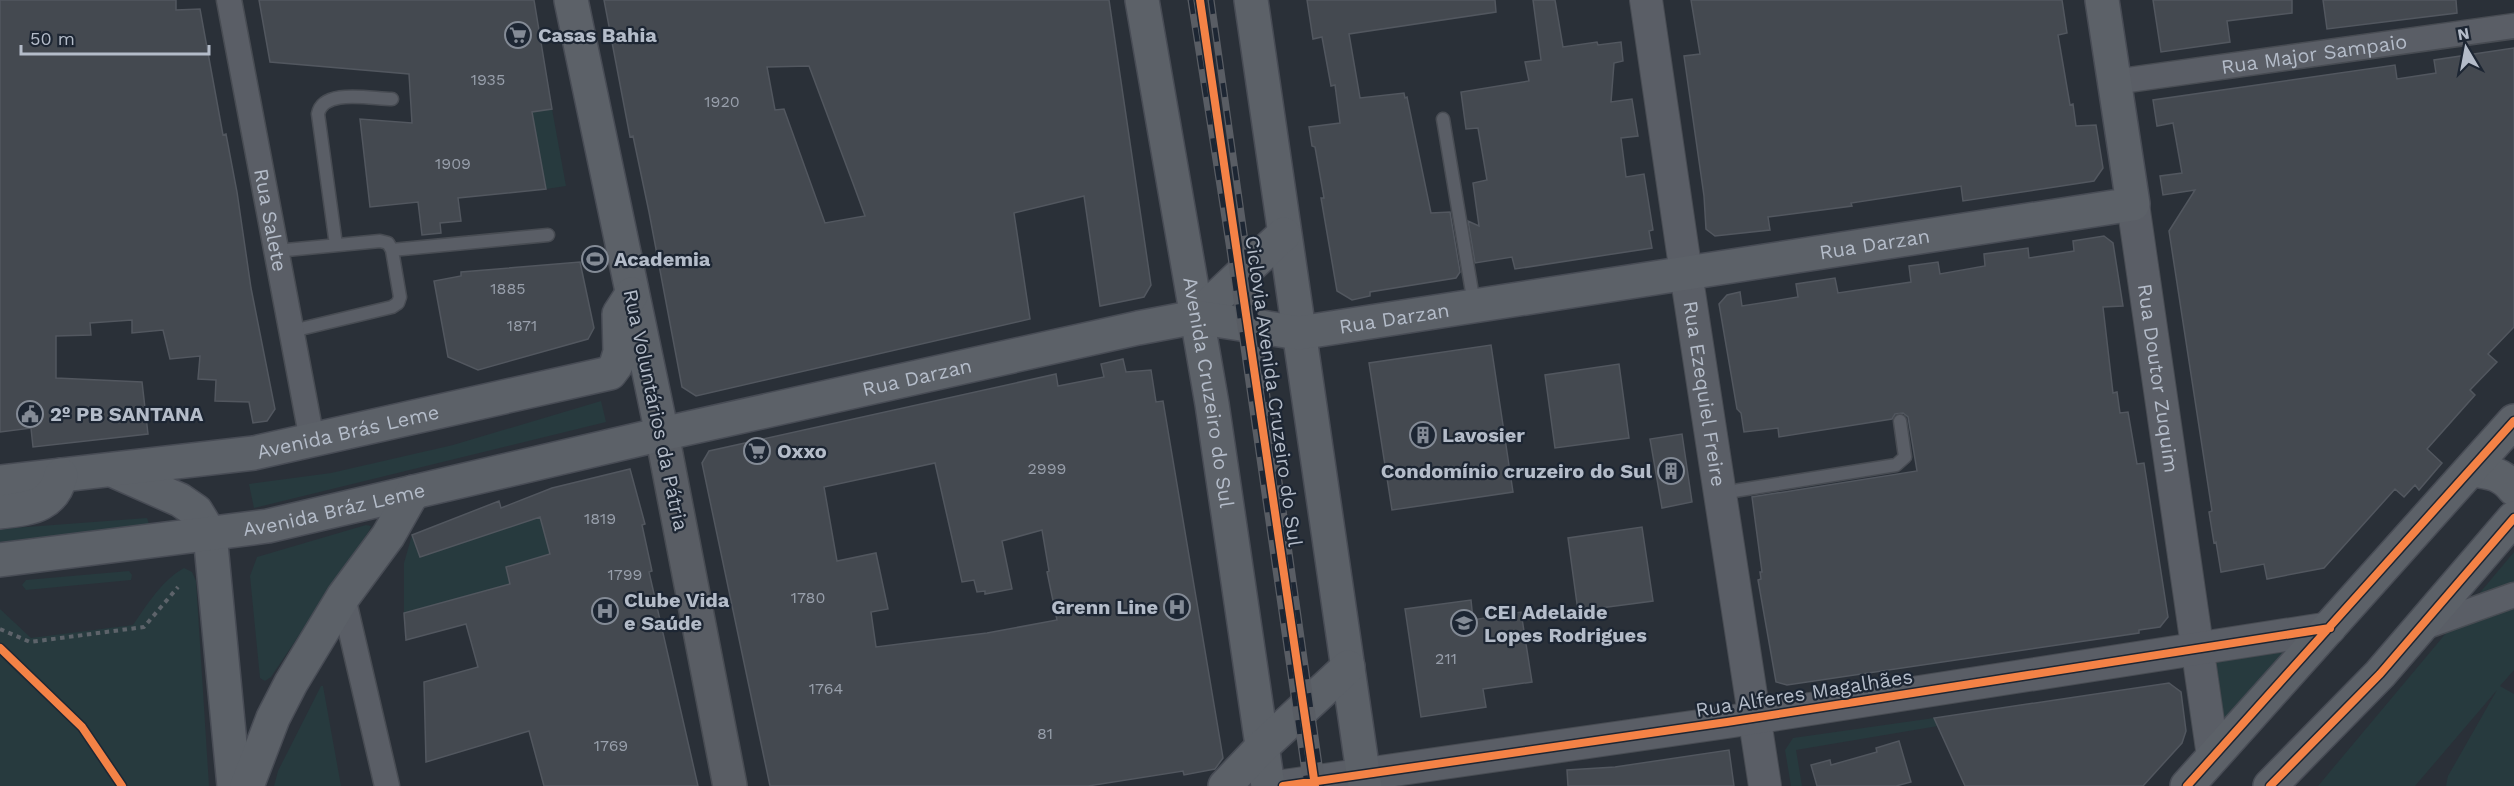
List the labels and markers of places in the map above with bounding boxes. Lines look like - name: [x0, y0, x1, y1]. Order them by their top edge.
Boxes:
- supermarket icon: Casas Bahia: [503, 20, 533, 50]
- place label: Casas Bahia: [538, 23, 657, 47]
- sports icon: Academia: [580, 244, 610, 274]
- place label: Academia: [614, 247, 711, 271]
- public building icon: 2º PB SANTANA: [15, 399, 45, 429]
- place label: 2º PB SANTANA: [50, 402, 204, 426]
- building icon: Lavosier: [1408, 420, 1438, 450]
- place label: Lavosier: [1442, 423, 1525, 447]
- supermarket icon: Oxxo: [742, 436, 772, 466]
- place label: Oxxo: [777, 439, 827, 463]
- building icon: Condomínio cruzeiro do Sul: [1656, 456, 1686, 486]
- place label: Condomínio cruzeiro do Sul: [1381, 459, 1652, 483]
- place label: Clube Vida e Saúde: [624, 588, 730, 635]
- hospital icon: Grenn Line: [1162, 592, 1192, 622]
- place label: Grenn Line: [1051, 595, 1158, 619]
- hospital icon: Clube Vida e Saúde: [590, 596, 620, 626]
- place label: CEI Adelaide Lopes Rodrigues: [1484, 600, 1647, 647]
- school or university icon: CEI Adelaide Lopes Rodrigues: [1449, 608, 1479, 638]

